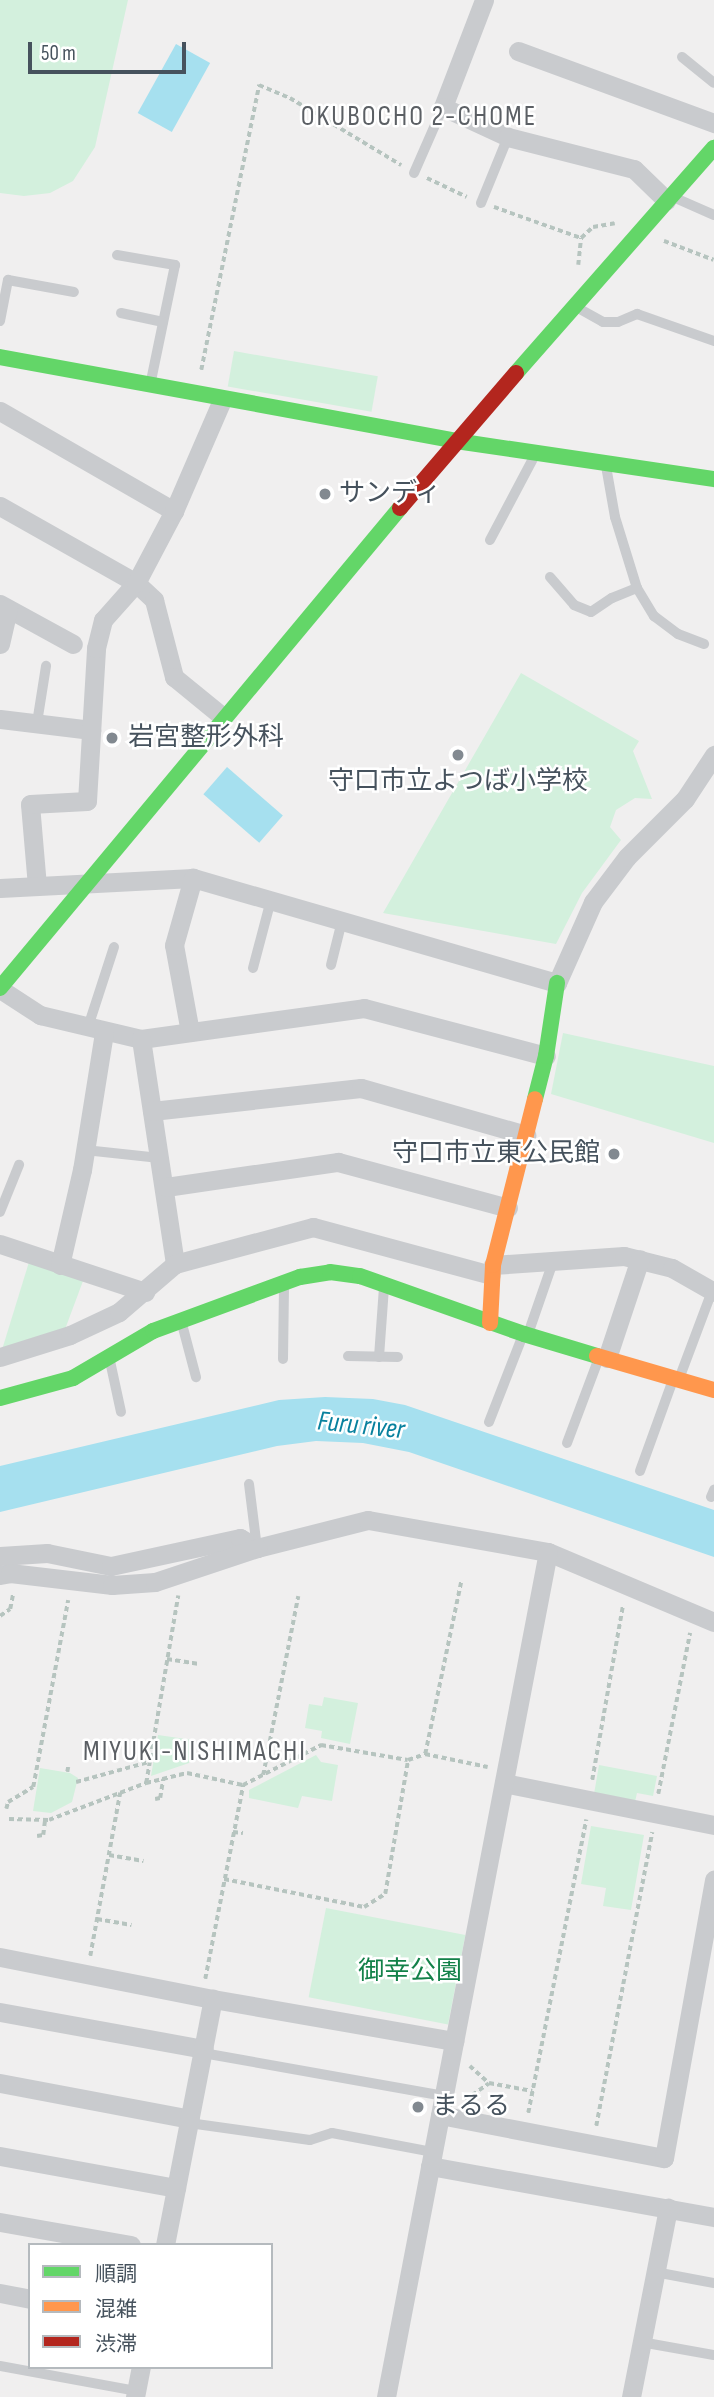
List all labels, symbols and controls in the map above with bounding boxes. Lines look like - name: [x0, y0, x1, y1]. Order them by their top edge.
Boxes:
- scale bar: [32, 28, 189, 72]
- text: 50 m: [41, 41, 76, 66]
- district label: OKUBOCHO 2-CHOME: [303, 100, 535, 134]
- place label: サンディ: [339, 478, 443, 510]
- marker: サンディ: [317, 486, 333, 502]
- place label: 岩宮整形外科: [128, 722, 284, 754]
- marker: 岩宮整形外科: [102, 728, 122, 748]
- marker: 守口市立よつば小学校: [450, 747, 466, 763]
- place label: 守口市立よつば小学校: [328, 766, 588, 798]
- place label: 守口市立東公民館: [392, 1138, 600, 1170]
- marker: 守口市立東公民館: [606, 1146, 622, 1162]
- water label: Furu river: [316, 1405, 406, 1447]
- district label: MIYUKI-NISHIMACHI: [85, 1735, 305, 1769]
- park label: 御幸公園: [358, 1956, 462, 1988]
- place label: まるる: [432, 2091, 510, 2123]
- marker: まるる: [410, 2099, 426, 2115]
- legend: [28, 2243, 273, 2369]
- text: 順調: [95, 2262, 137, 2287]
- text: 混雑: [95, 2297, 137, 2322]
- text: 渋滞: [95, 2332, 137, 2357]

